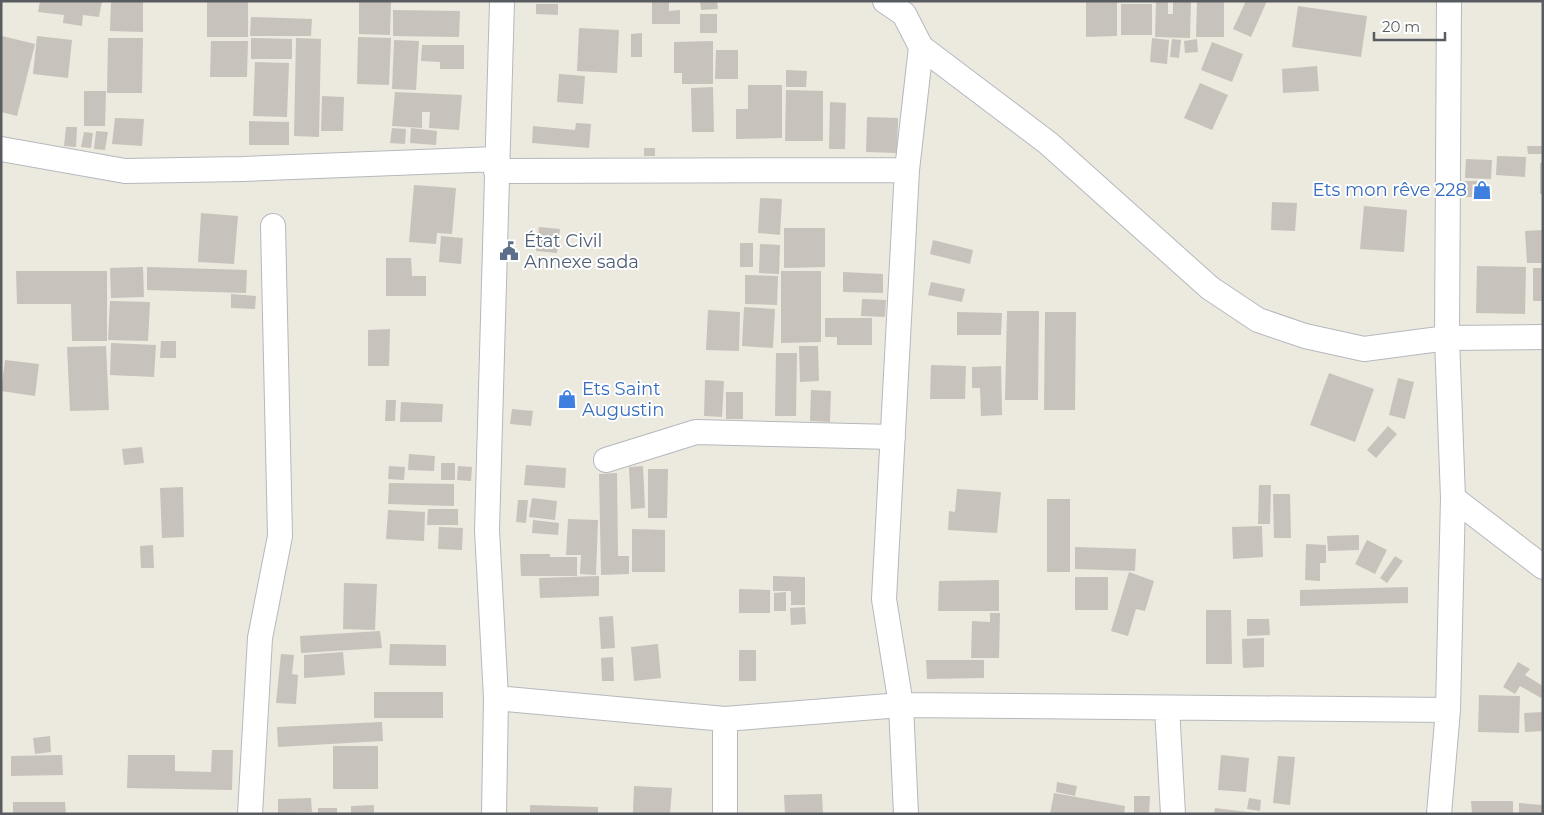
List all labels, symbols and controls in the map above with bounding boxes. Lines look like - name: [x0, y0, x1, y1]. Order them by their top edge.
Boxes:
- scale bar: [1374, 10, 1445, 42]
- text: 20 m: [1382, 17, 1420, 36]
- place label: Ets mon rêve 228: [1312, 179, 1467, 201]
- shop icon: Ets mon rêve 228: [1471, 179, 1493, 201]
- place label: État Civil Annexe sada: [524, 230, 639, 273]
- public building icon: État Civil Annexe sada: [498, 240, 520, 262]
- place label: Ets Saint Augustin: [582, 378, 664, 421]
- shop icon: Ets Saint Augustin: [556, 388, 578, 410]

